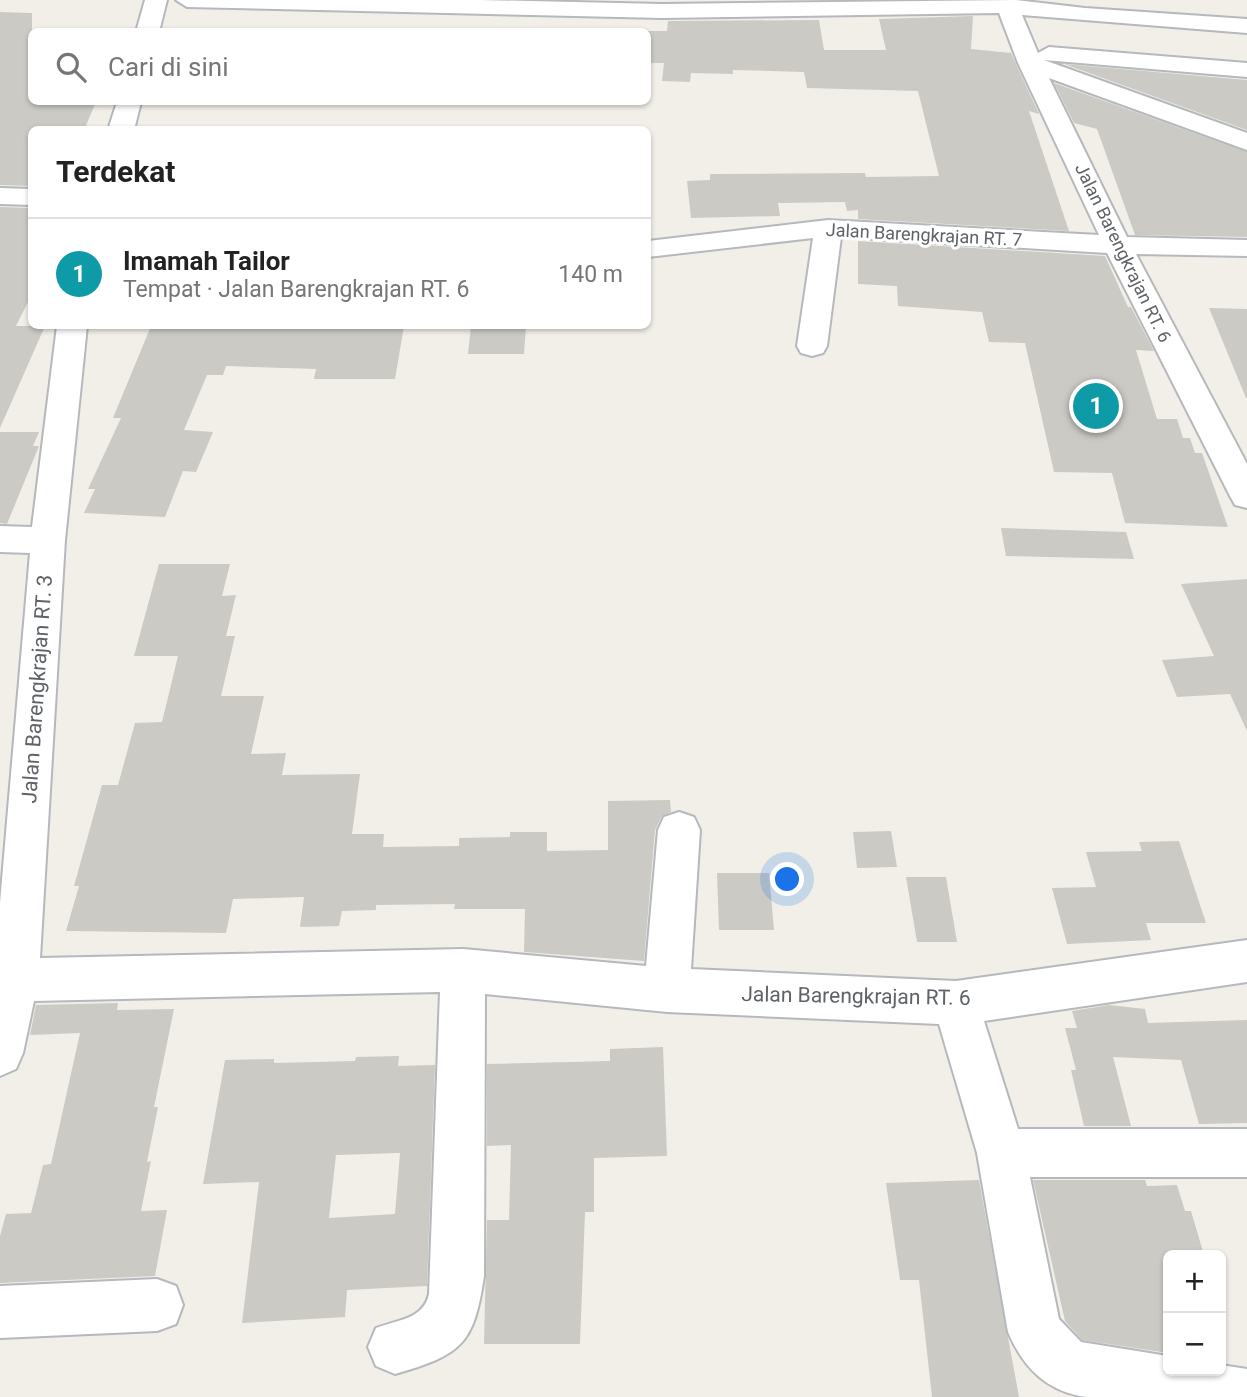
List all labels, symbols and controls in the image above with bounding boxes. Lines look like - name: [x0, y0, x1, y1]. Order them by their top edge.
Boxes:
- search box: [28, 28, 651, 105]
- icon: search: [52, 48, 90, 86]
- text: Cari di sini: [108, 52, 229, 82]
- text: Terdekat: [56, 154, 175, 189]
- street label: Jalan Barengkrajan RT. 6: [1071, 160, 1176, 346]
- street label: Jalan Barengkrajan RT. 7: [825, 219, 1023, 250]
- text: Imamah Tailor: [123, 246, 290, 276]
- text: 1: [72, 261, 86, 288]
- text: 140 m: [558, 261, 623, 288]
- text: Tempat · Jalan Barengkrajan RT. 6: [123, 276, 469, 303]
- pin: 1: [1073, 380, 1119, 432]
- street label: Jalan Barengkrajan RT. 3: [17, 574, 57, 804]
- your location: [770, 862, 804, 896]
- street label: Jalan Barengkrajan RT. 6: [741, 982, 971, 1010]
- map controls: [1163, 1250, 1226, 1376]
- button: +: [1163, 1250, 1226, 1313]
- button: −: [1163, 1313, 1226, 1376]

